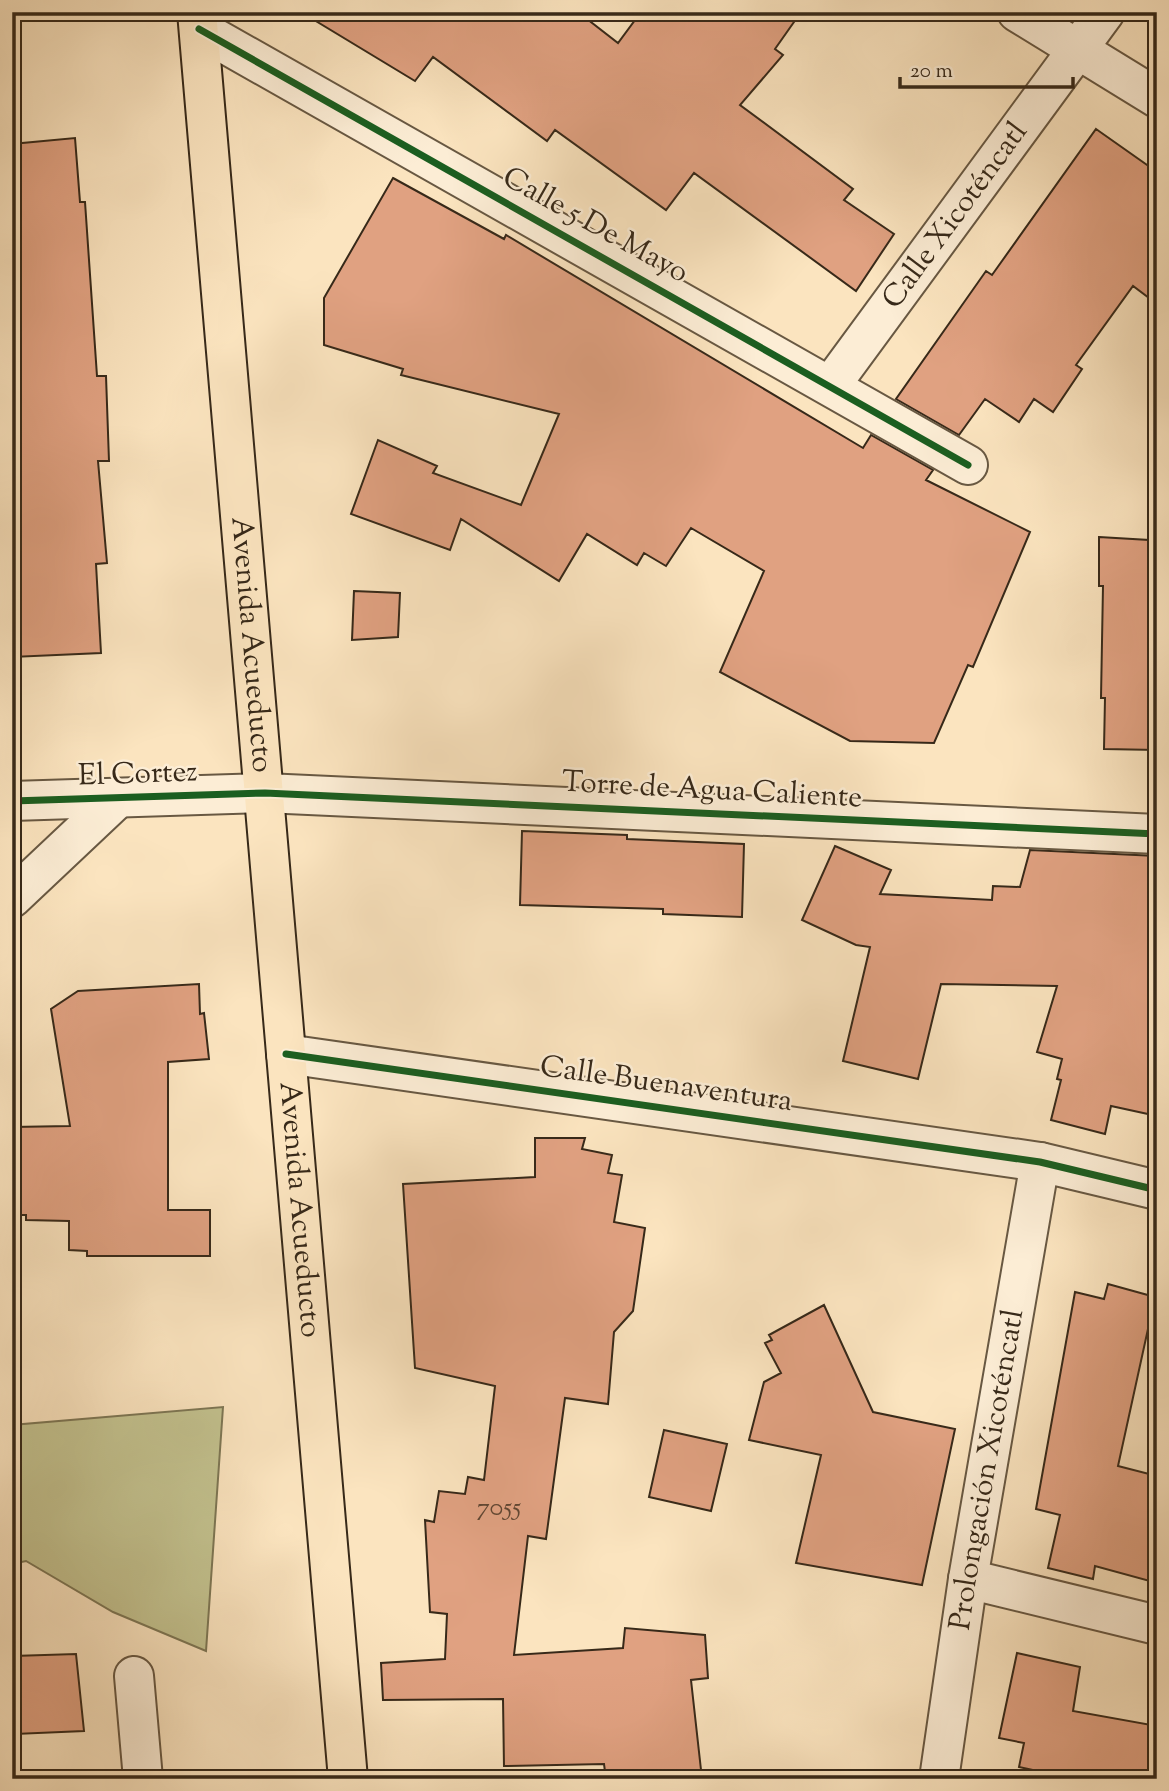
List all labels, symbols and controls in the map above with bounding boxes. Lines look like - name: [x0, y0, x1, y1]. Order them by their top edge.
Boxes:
- scale bar: [900, 46, 1073, 90]
- text: 20 m: [910, 57, 953, 87]
- street label: Calle Xicoténcatl: [872, 113, 1039, 318]
- street label: Calle 5 De Mayo: [494, 157, 696, 295]
- street label: Avenida Acueducto: [219, 515, 283, 774]
- street label: El Cortez: [78, 751, 198, 799]
- street label: Torre de Agua Caliente: [561, 762, 863, 820]
- street label: Calle Buenaventura: [537, 1046, 795, 1124]
- street label: Avenida Acueducto: [267, 1080, 332, 1339]
- street label: Prolongación Xicoténcatl: [939, 1306, 1036, 1633]
- house number: 7055: [477, 1490, 521, 1527]

